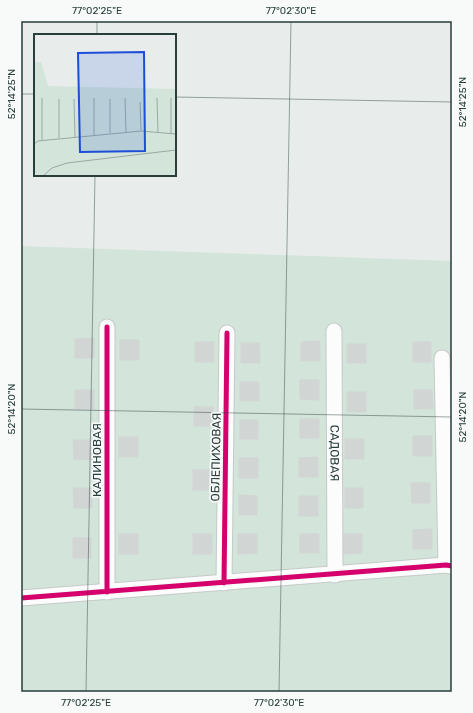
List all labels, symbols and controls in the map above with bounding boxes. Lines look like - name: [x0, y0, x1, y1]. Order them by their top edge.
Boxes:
- text: 77°02'25"E: [72, 5, 122, 17]
- text: 77°02'30"E: [266, 5, 316, 17]
- inset map: [34, 34, 176, 176]
- text: 52°14'25"N: [6, 69, 18, 119]
- text: 52°14'25"N: [457, 77, 469, 127]
- text: 52°14'20"N: [6, 383, 18, 435]
- text: 52°14'20"N: [457, 391, 469, 443]
- street label: ОБЛЕПИХОВАЯ: [208, 413, 224, 501]
- street label: КАЛИНОВАЯ: [90, 423, 104, 497]
- street label: САДОВАЯ: [327, 425, 342, 481]
- text: 77°02'25"E: [61, 697, 111, 709]
- text: 77°02'30"E: [254, 697, 304, 709]

